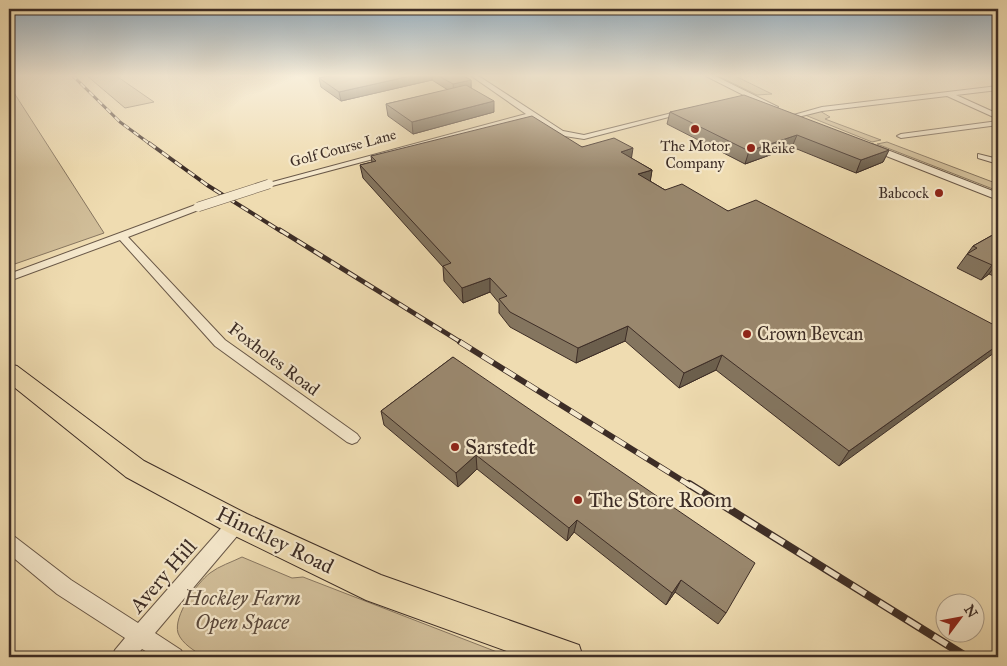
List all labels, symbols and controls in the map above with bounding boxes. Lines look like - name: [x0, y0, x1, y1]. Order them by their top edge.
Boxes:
- marker: The Motor Company: [689, 123, 701, 135]
- street label: Golf Course Lane: [288, 125, 398, 171]
- place label: The Motor Company: [660, 137, 730, 172]
- place label: Reike: [761, 139, 795, 157]
- marker: Reike: [745, 142, 757, 154]
- place label: Babcock: [878, 184, 929, 202]
- marker: Babcock: [933, 187, 945, 199]
- street label: Foxholes Road: [224, 318, 324, 400]
- place label: Crown Bevcan: [757, 323, 863, 345]
- marker: Crown Bevcan: [741, 328, 753, 340]
- place label: Sarstedt: [465, 434, 536, 460]
- marker: Sarstedt: [449, 441, 461, 453]
- place label: The Store Room: [588, 487, 732, 513]
- marker: The Store Room: [572, 494, 584, 506]
- street label: Hinckley Road: [212, 500, 338, 580]
- street label: Avery Hill: [123, 533, 202, 619]
- park label: Hockley Farm Open Space: [182, 585, 301, 635]
- north arrow: [934, 594, 984, 644]
- text: N: [960, 602, 981, 621]

